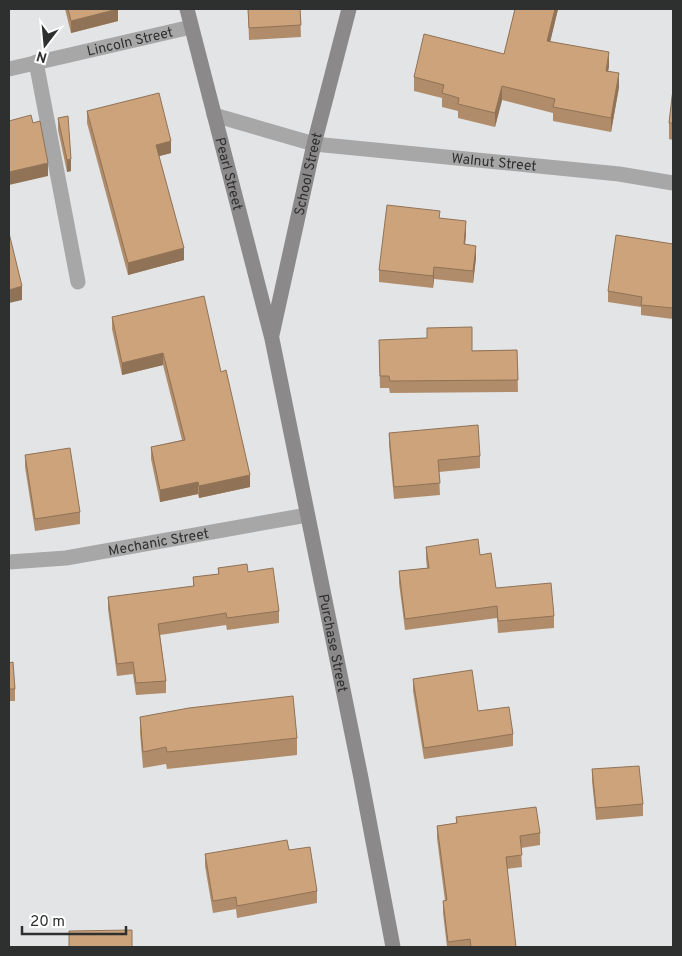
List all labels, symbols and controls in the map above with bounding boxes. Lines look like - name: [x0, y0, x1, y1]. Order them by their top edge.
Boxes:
- north arrow: [20, 20, 70, 70]
- street label: Lincoln Street: [85, 24, 175, 61]
- text: N: [35, 46, 49, 66]
- street label: School Street: [292, 131, 327, 217]
- street label: Pearl Street: [210, 136, 246, 212]
- street label: Walnut Street: [451, 151, 537, 176]
- street label: Mechanic Street: [107, 526, 210, 560]
- street label: Purchase Street: [314, 593, 350, 694]
- scale bar: [22, 904, 126, 936]
- text: 20 m: [30, 913, 65, 932]

